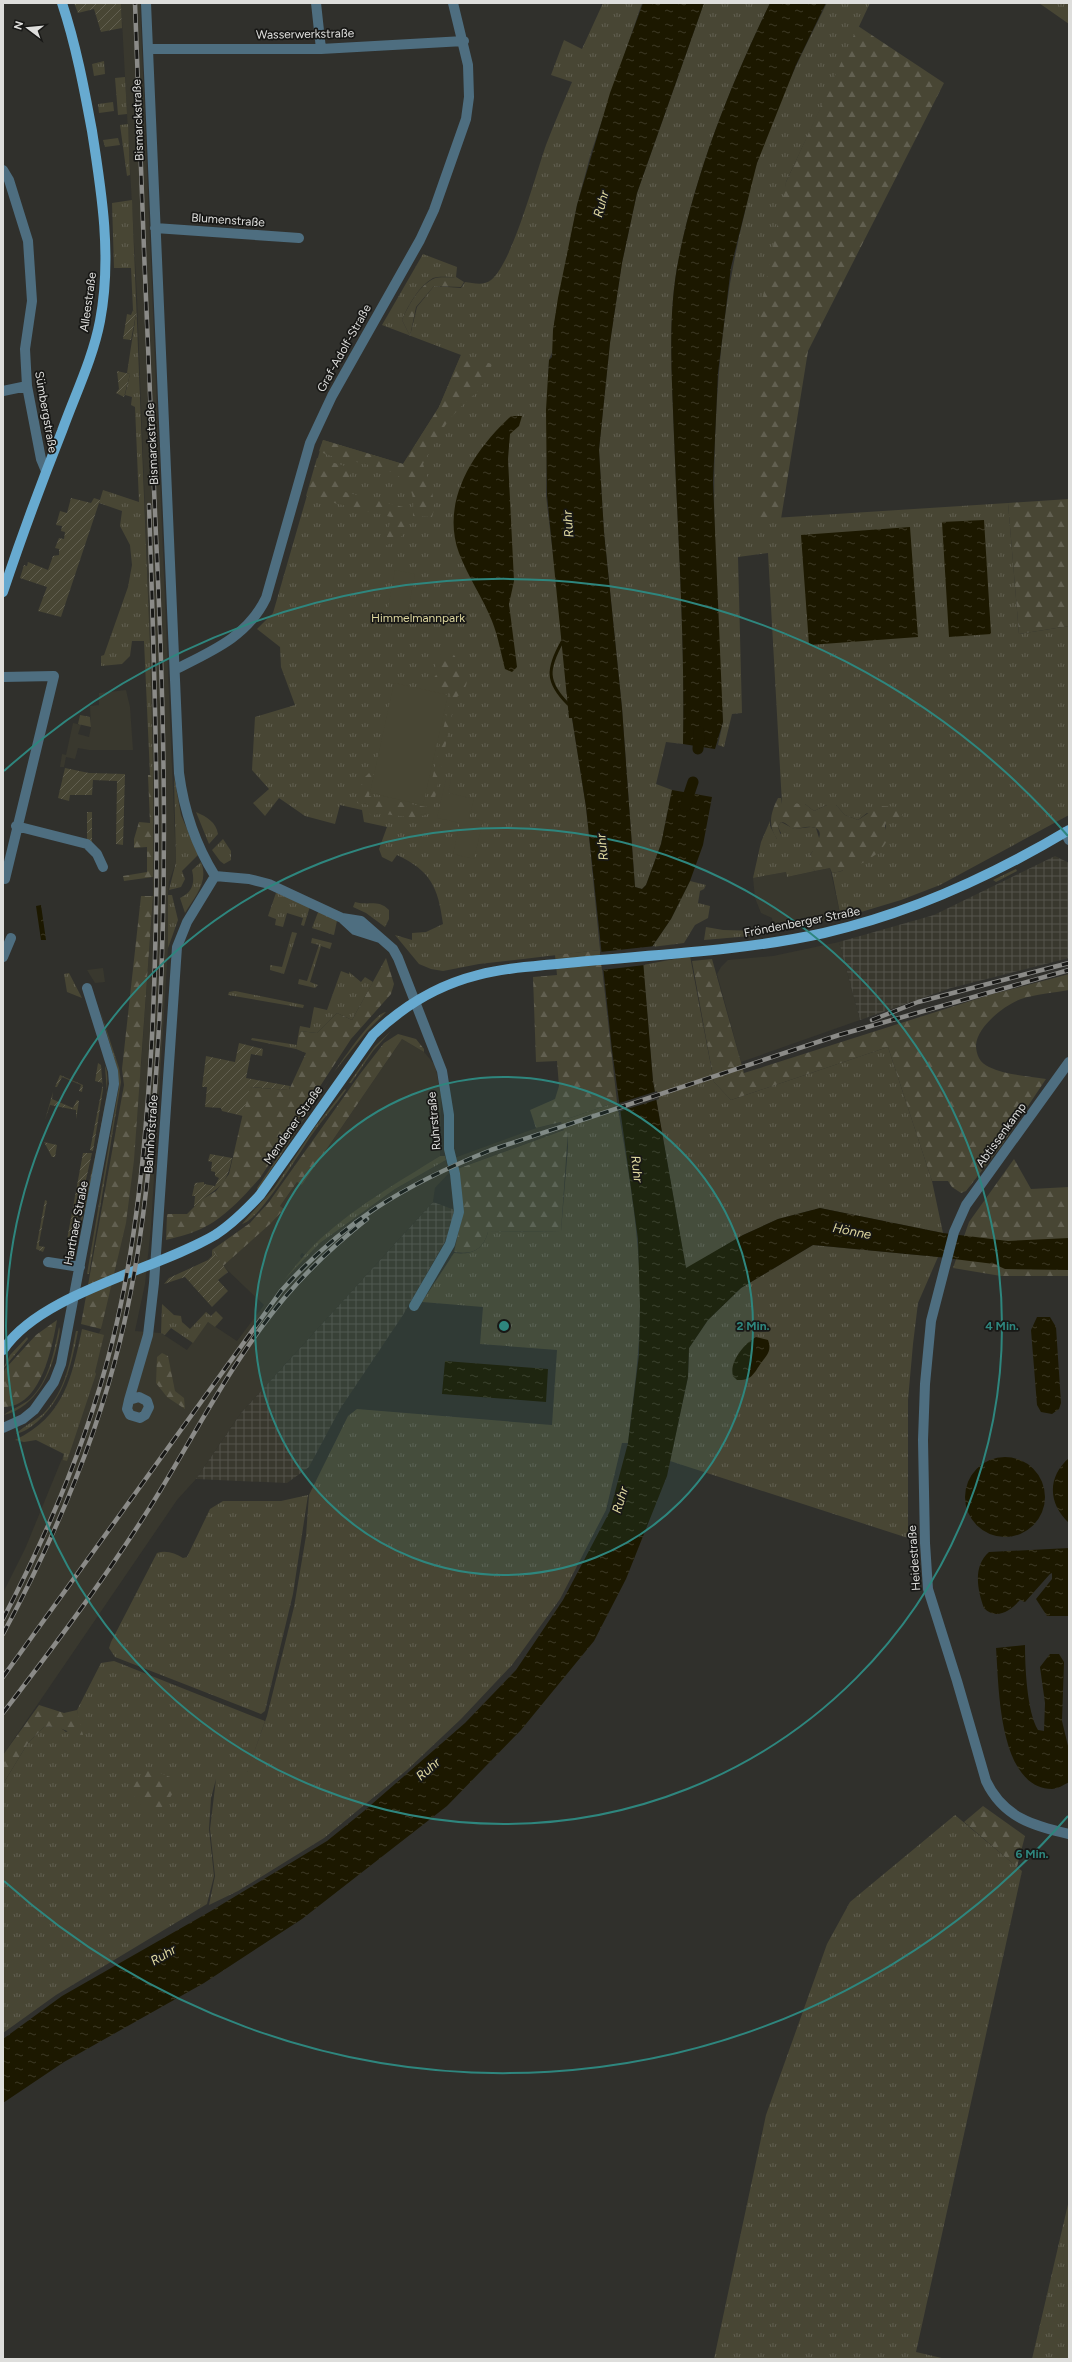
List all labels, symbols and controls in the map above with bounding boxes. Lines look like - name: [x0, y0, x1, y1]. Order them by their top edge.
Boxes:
- north arrow: [8, 8, 48, 48]
- text: N: [11, 19, 26, 31]
- street label: Wasserwerkstraße: [256, 26, 355, 42]
- street label: Bismarckstraße: [130, 78, 146, 161]
- water label: Ruhr: [590, 188, 612, 219]
- street label: Blumenstraße: [191, 210, 266, 230]
- street label: Alleestraße: [77, 271, 99, 333]
- street label: Graf-Adolf-Straße: [314, 301, 374, 394]
- street label: Sümbergstraße: [32, 370, 60, 454]
- street label: Bismarckstraße: [143, 402, 161, 485]
- water label: Ruhr: [560, 509, 576, 538]
- park label: Himmelmannpark: [371, 611, 465, 625]
- water label: Ruhr: [593, 832, 611, 861]
- street label: Fröndenberger Straße: [743, 904, 862, 940]
- street label: Mendener Straße: [261, 1083, 326, 1167]
- street label: Ruhrstraße: [424, 1091, 444, 1151]
- street label: Bahnhofstraße: [141, 1094, 161, 1174]
- street label: Abtissenkamp: [973, 1100, 1029, 1170]
- water label: Ruhr: [628, 1155, 646, 1184]
- street label: Harthaer Straße: [61, 1179, 91, 1266]
- water label: Hönne: [831, 1220, 873, 1242]
- centre of rings: [497, 1319, 511, 1333]
- text: 2 Min.: [736, 1319, 770, 1333]
- text: 4 Min.: [985, 1319, 1019, 1333]
- water label: Ruhr: [609, 1484, 631, 1515]
- street label: Heidestraße: [905, 1524, 923, 1591]
- water label: Ruhr: [413, 1754, 444, 1784]
- text: 6 Min.: [1015, 1847, 1049, 1861]
- water label: Ruhr: [148, 1941, 179, 1968]

